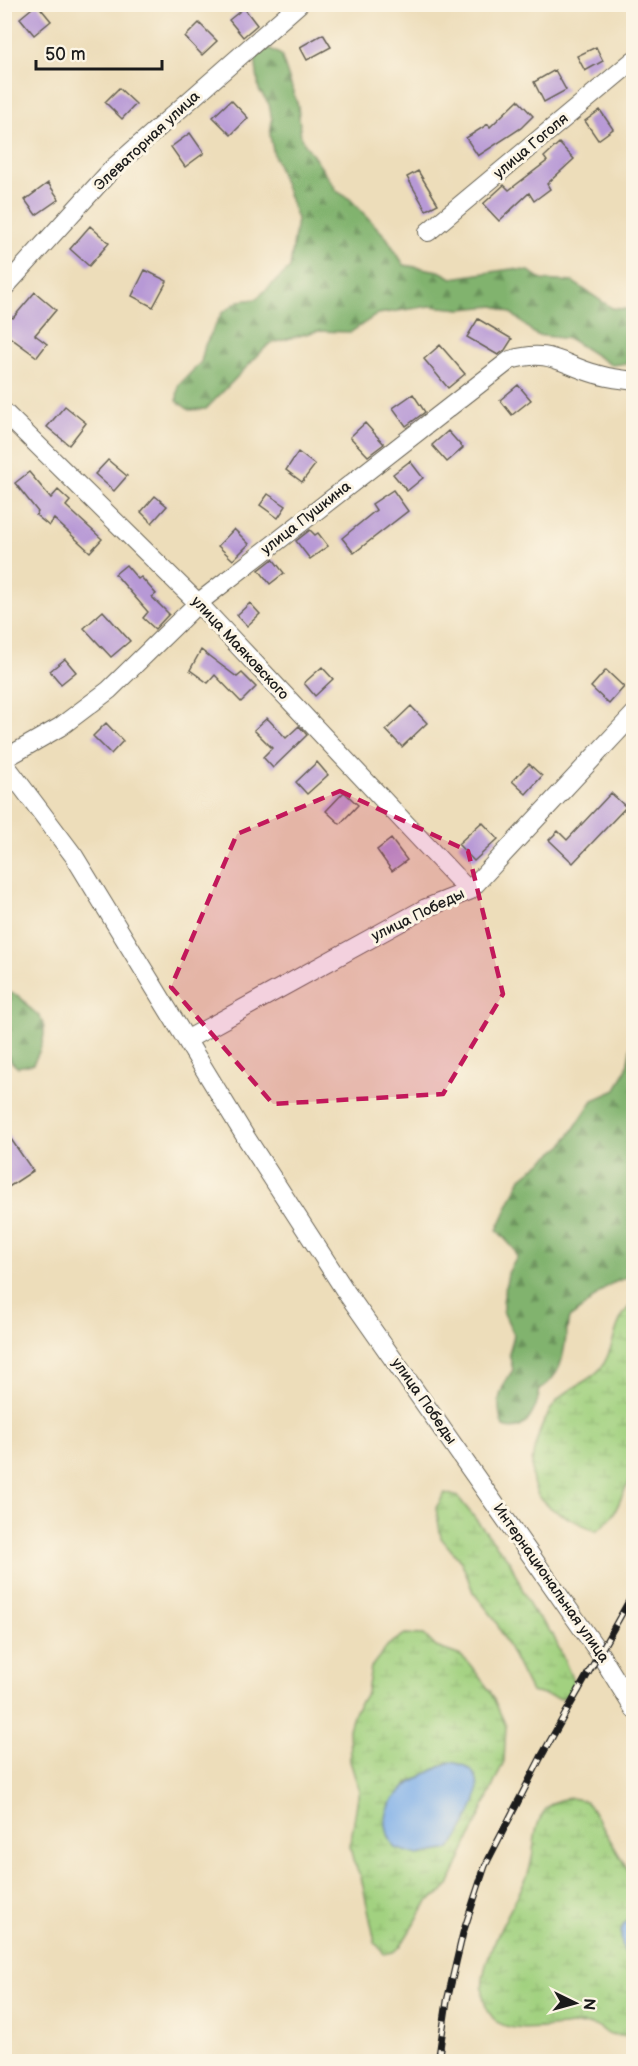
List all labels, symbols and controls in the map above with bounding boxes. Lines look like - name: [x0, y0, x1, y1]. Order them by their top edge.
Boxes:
- scale bar: [36, 33, 162, 71]
- text: 50 m: [45, 44, 86, 65]
- street label: Элеваторная улица: [90, 87, 204, 195]
- street label: улица Гоголя: [490, 109, 572, 183]
- street label: улица Пушкина: [257, 477, 355, 559]
- street label: улица Маяковского: [187, 592, 293, 704]
- street label: улица Победы: [368, 884, 468, 946]
- street label: улица Победы: [387, 1354, 461, 1448]
- street label: Интернациональная улица: [489, 1500, 613, 1667]
- north arrow: [545, 1973, 605, 2033]
- text: N: [578, 1997, 598, 2011]

